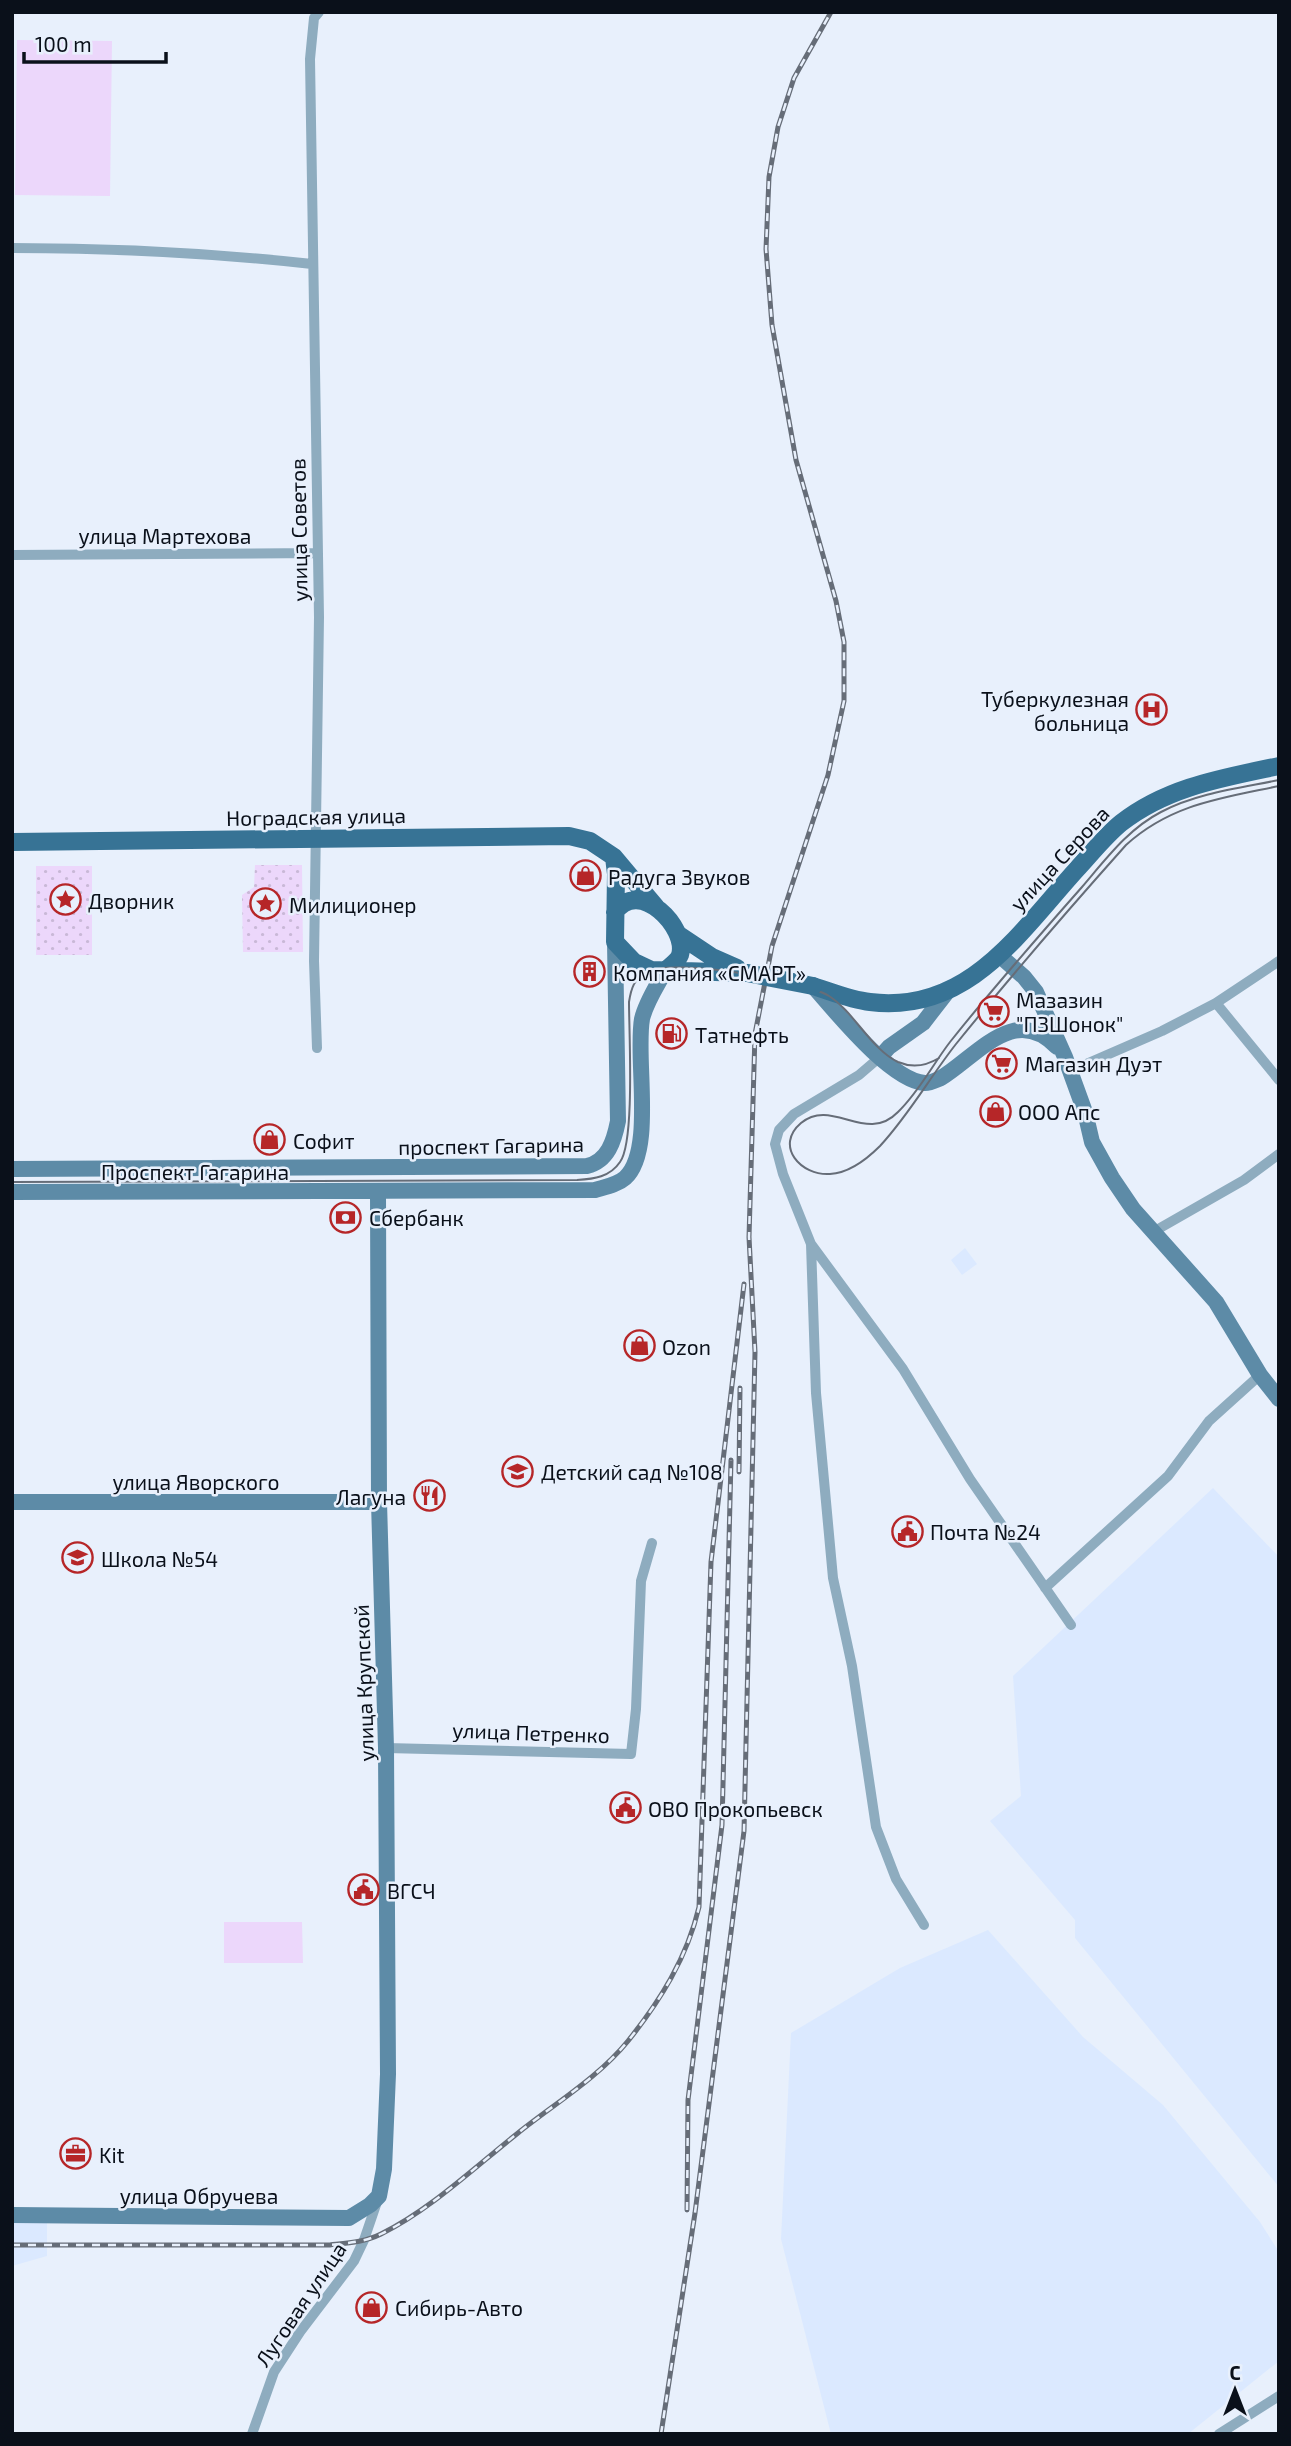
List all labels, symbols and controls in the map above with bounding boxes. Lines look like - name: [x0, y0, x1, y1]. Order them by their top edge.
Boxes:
- scale bar: [24, 21, 166, 65]
- text: 100 m: [35, 31, 92, 56]
- street label: улица Советов: [284, 458, 313, 602]
- street label: улица Мартехова: [79, 523, 251, 549]
- place label: Туберкулезная больница: [981, 686, 1129, 735]
- hospital icon: Туберкулезная больница: [1135, 693, 1169, 727]
- street label: улица Серова: [1004, 800, 1115, 916]
- street label: Ноградская улица: [226, 802, 406, 831]
- shop icon: Радуга Звуков: [568, 859, 602, 893]
- place label: Радуга Звуков: [608, 864, 750, 890]
- place icon: Дворник: [48, 883, 82, 917]
- place icon: Милиционер: [249, 887, 283, 921]
- place label: Дворник: [88, 888, 174, 913]
- place label: Милиционер: [289, 892, 416, 917]
- building icon: Компания «СМАРТ»: [573, 955, 607, 989]
- place label: Компания «СМАРТ»: [613, 960, 806, 985]
- place label: Мазазин "ПЗШонок": [1016, 987, 1123, 1036]
- supermarket icon: Мазазин "ПЗШонок": [976, 994, 1010, 1028]
- fuel station icon: Татнефть: [655, 1017, 689, 1051]
- place label: Татнефть: [695, 1022, 789, 1047]
- supermarket icon: Магазин Дуэт: [985, 1046, 1019, 1080]
- place label: Магазин Дуэт: [1025, 1051, 1162, 1077]
- shop icon: ООО Апс: [978, 1094, 1012, 1128]
- place label: ООО Апс: [1018, 1099, 1100, 1124]
- shop icon: Софит: [253, 1123, 287, 1157]
- place label: Софит: [293, 1128, 355, 1153]
- street label: проспект Гагарина: [398, 1131, 584, 1159]
- street label: Проспект Гагарина: [101, 1159, 289, 1184]
- bank icon: Сбербанк: [329, 1200, 363, 1234]
- place label: Сбербанк: [369, 1205, 464, 1230]
- shop icon: Ozon: [622, 1329, 656, 1363]
- place label: Ozon: [662, 1334, 711, 1359]
- school or university icon: Детский сад №108: [501, 1454, 535, 1488]
- place label: Детский сад №108: [541, 1459, 723, 1484]
- street label: улица Яворского: [112, 1469, 280, 1495]
- restaurant icon: Лагуна: [412, 1479, 446, 1513]
- place label: Лагуна: [336, 1484, 406, 1510]
- public building icon: Почта №24: [890, 1514, 924, 1548]
- place label: Почта №24: [930, 1519, 1041, 1544]
- school or university icon: Школа №54: [61, 1541, 95, 1575]
- place label: Школа №54: [101, 1546, 218, 1571]
- street label: улица Крупской: [348, 1604, 379, 1762]
- street label: улица Петренко: [452, 1717, 610, 1748]
- public building icon: ОВО Прокопьевск: [608, 1791, 642, 1825]
- place label: ОВО Прокопьевск: [648, 1796, 823, 1821]
- public building icon: ВГСЧ: [347, 1873, 381, 1907]
- place label: ВГСЧ: [387, 1878, 436, 1903]
- office icon: Kit: [59, 2137, 93, 2171]
- place label: Kit: [99, 2142, 125, 2167]
- street label: улица Обручева: [120, 2183, 278, 2209]
- street label: Луговая улица: [249, 2237, 352, 2371]
- shop icon: Сибирь-Авто: [355, 2290, 389, 2324]
- place label: Сибирь-Авто: [395, 2295, 523, 2320]
- north arrow: [1200, 2355, 1270, 2425]
- text: С: [1229, 2361, 1241, 2384]

